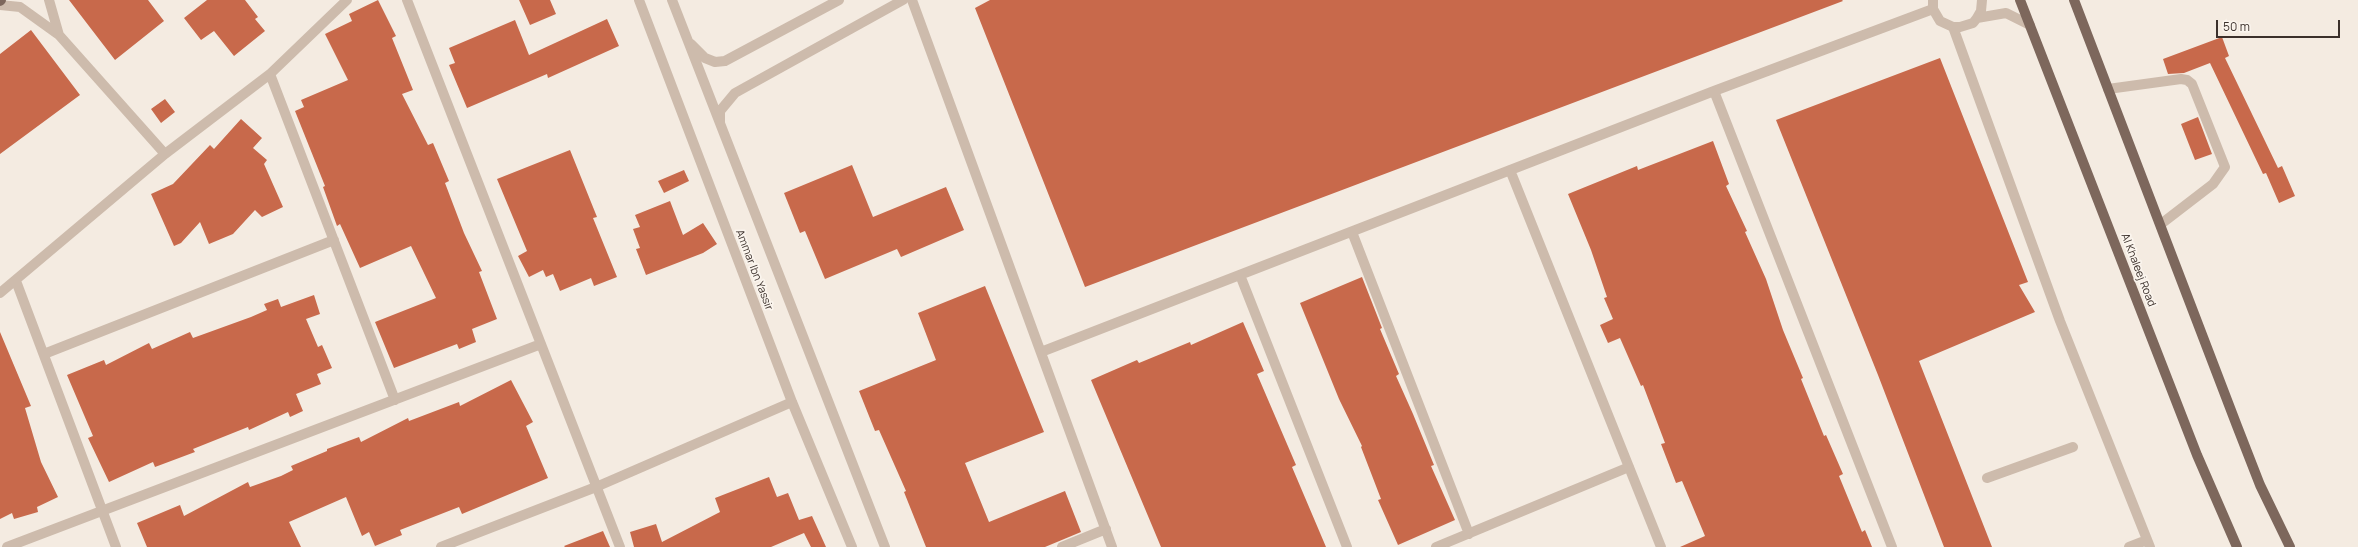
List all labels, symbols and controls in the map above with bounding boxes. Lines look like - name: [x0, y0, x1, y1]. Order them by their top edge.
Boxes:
- scale bar: [2218, 12, 2342, 38]
- text: 50 m: [2223, 18, 2250, 35]
- street label: Ammar Ibn Yassir: [733, 228, 775, 312]
- street label: Al Khaleej Road: [2118, 232, 2158, 308]

